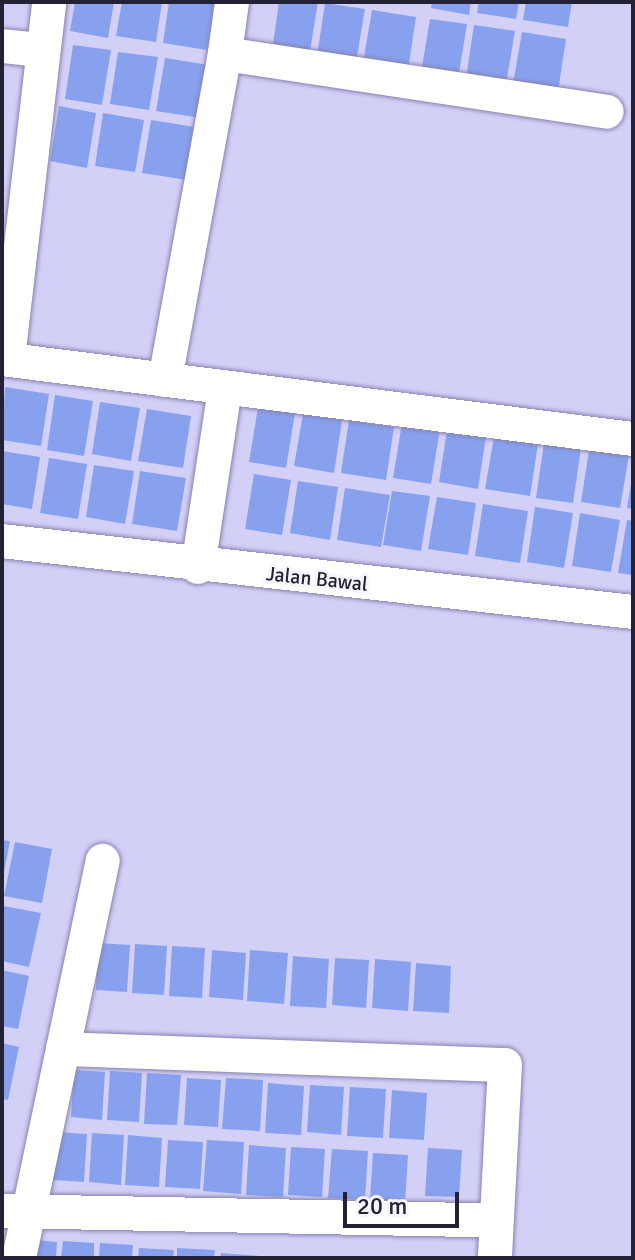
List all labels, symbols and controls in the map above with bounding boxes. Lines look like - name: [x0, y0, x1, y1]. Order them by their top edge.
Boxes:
- street label: Jalan Bawal: [265, 562, 369, 596]
- scale bar: [347, 1176, 463, 1226]
- text: 20 m: [357, 1191, 407, 1221]

